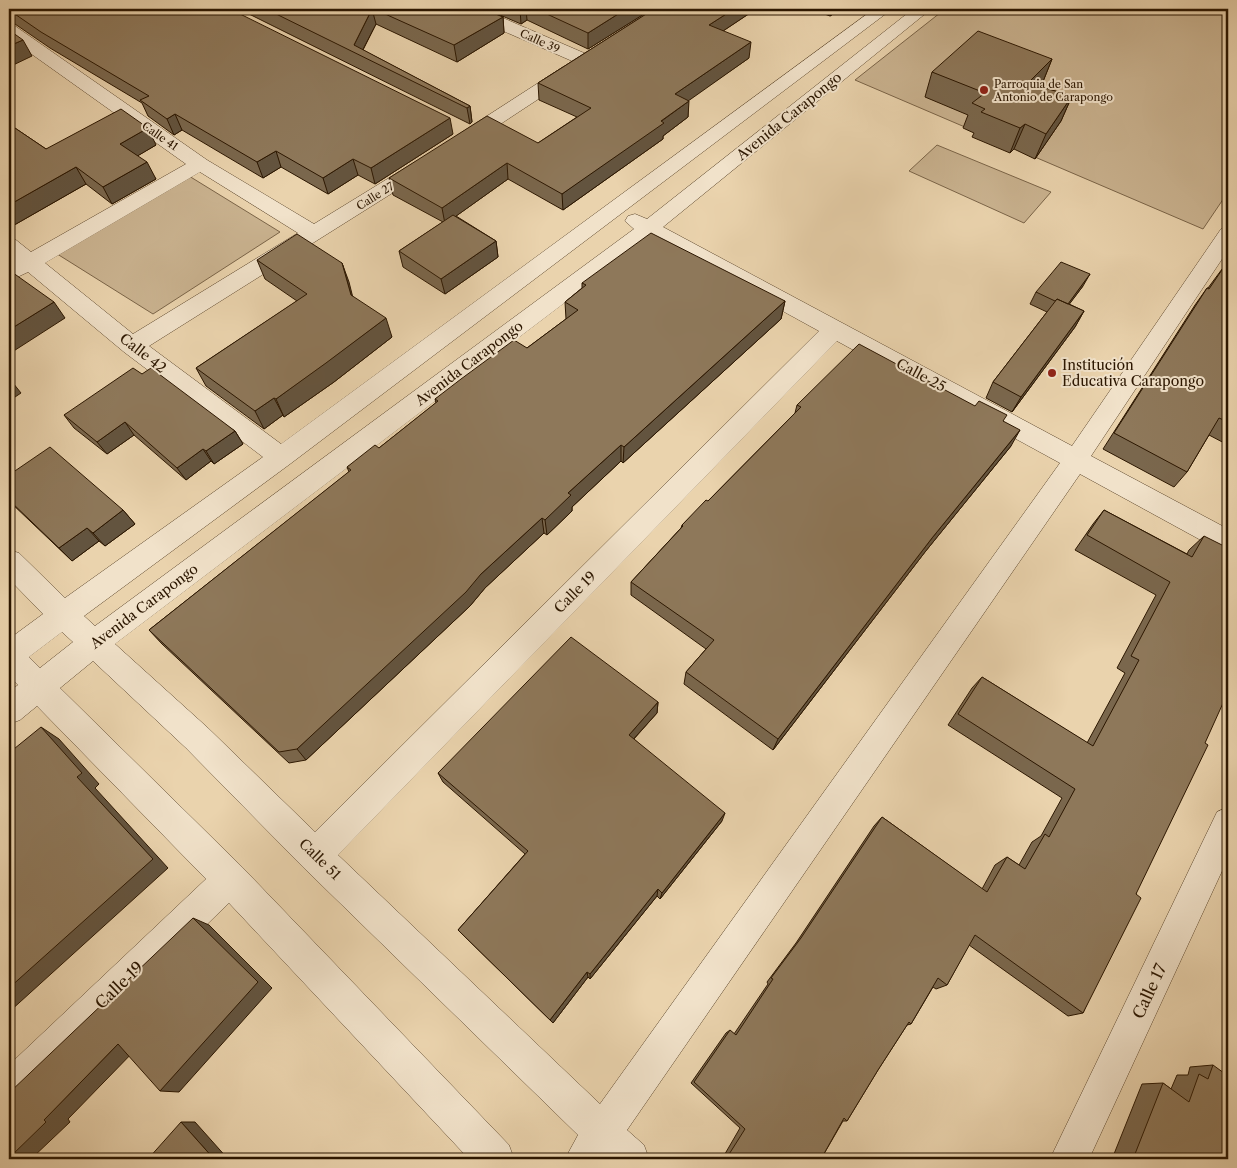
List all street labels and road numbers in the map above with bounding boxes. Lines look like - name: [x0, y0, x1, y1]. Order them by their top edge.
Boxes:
- street label: Calle 39: [518, 26, 562, 56]
- street label: Avenida Carapongo: [732, 68, 845, 165]
- street label: Calle 41: [139, 119, 181, 154]
- street label: Calle 27: [354, 179, 397, 213]
- street label: Avenida Carapongo: [411, 317, 526, 410]
- street label: Calle 42: [116, 329, 170, 377]
- street label: Calle 25: [893, 354, 949, 396]
- street label: Avenida Carapongo: [86, 560, 201, 653]
- street label: Calle 19: [550, 567, 600, 617]
- street label: Calle 51: [295, 835, 345, 883]
- street label: Calle 19: [91, 957, 147, 1013]
- street label: Calle 17: [1128, 960, 1170, 1022]

